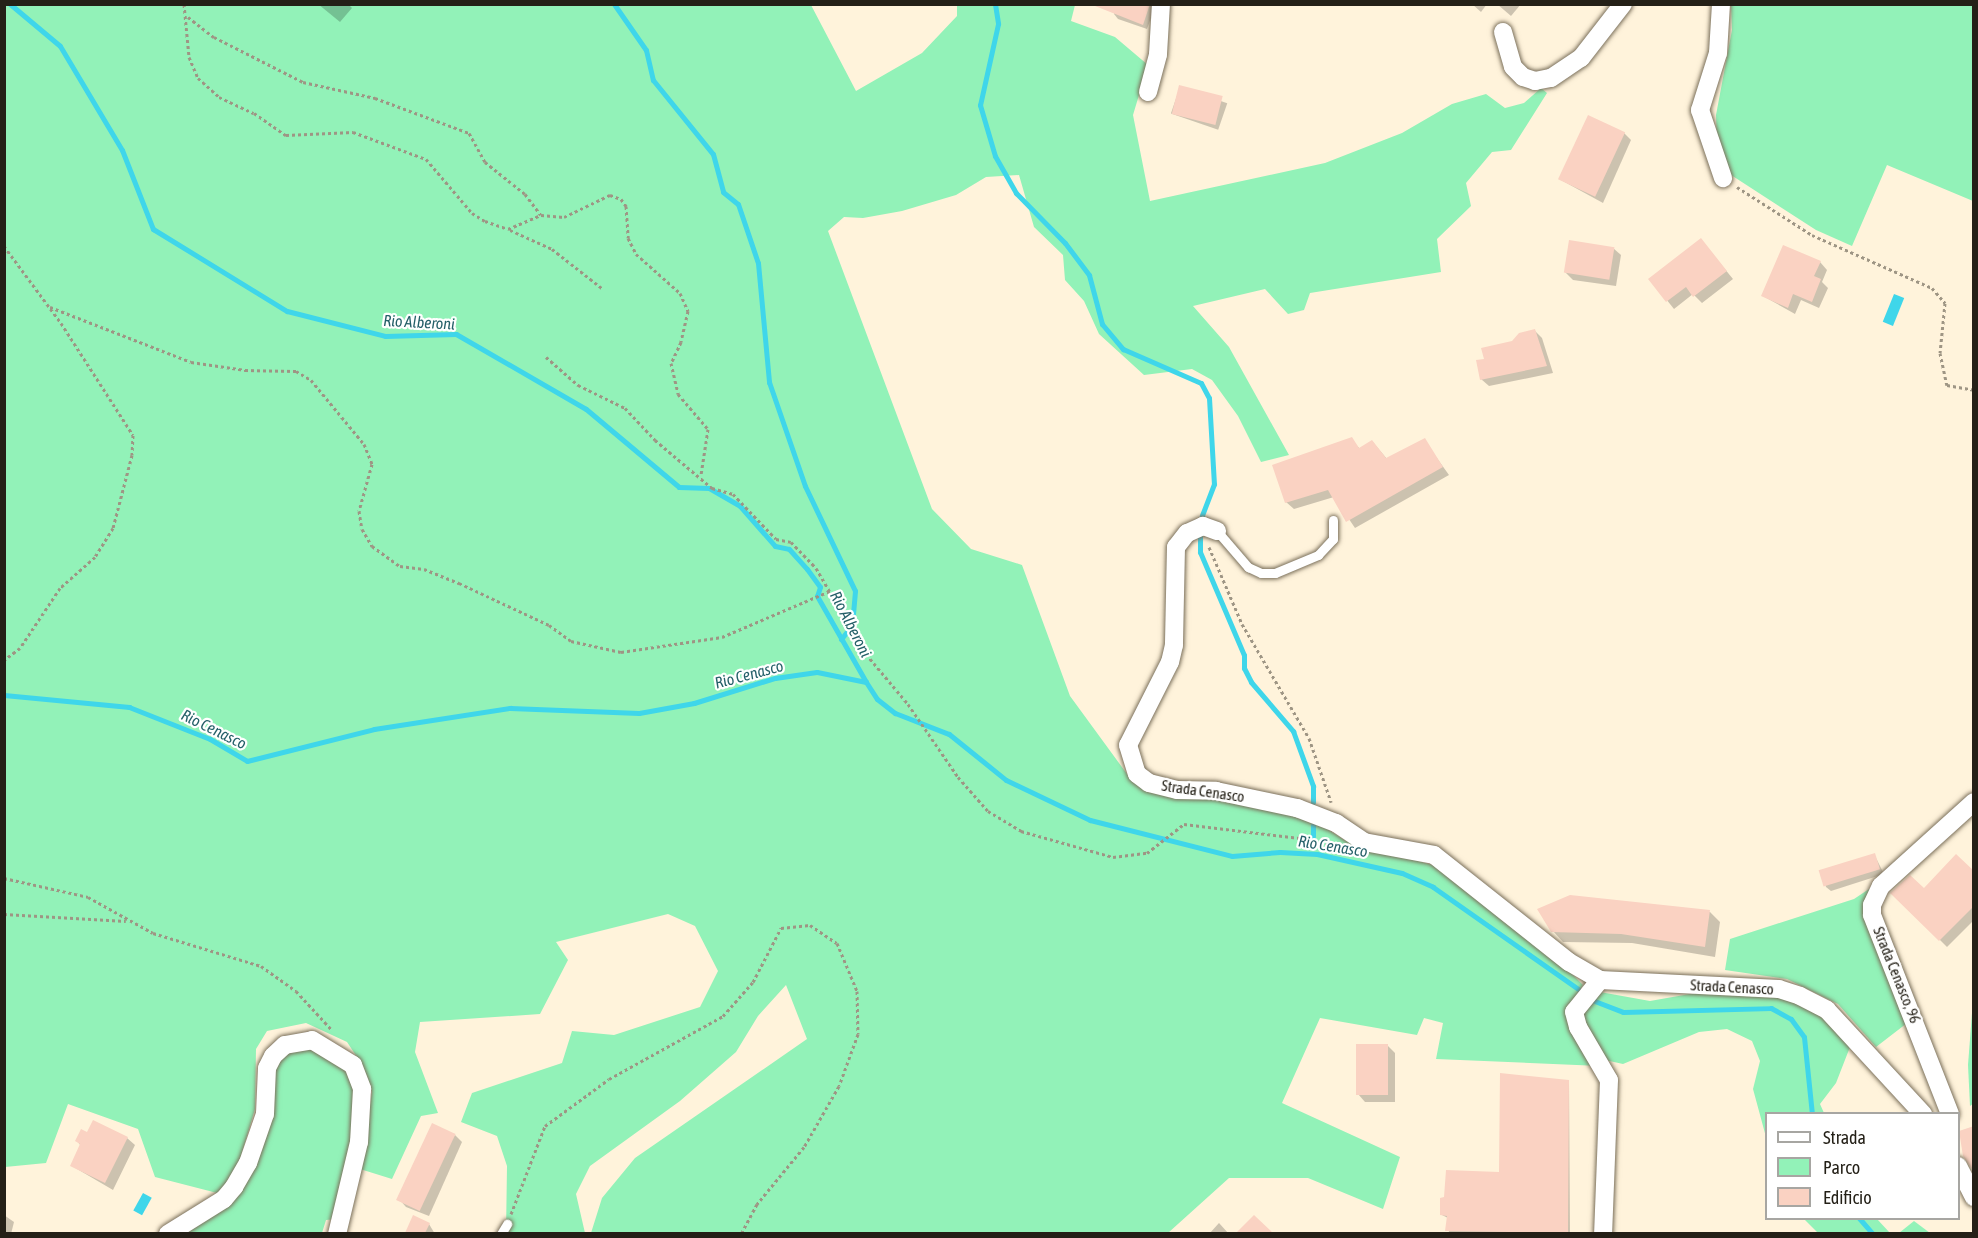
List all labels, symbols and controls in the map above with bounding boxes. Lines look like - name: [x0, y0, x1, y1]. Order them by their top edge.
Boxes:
- water label: Rio Alberoni: [383, 311, 455, 333]
- water label: Rio Alberoni: [826, 588, 876, 660]
- water label: Rio Cenasco: [713, 656, 785, 692]
- water label: Rio Cenasco: [178, 705, 250, 753]
- street label: Strada Cenasco: [1160, 776, 1246, 806]
- water label: Rio Cenasco: [1297, 831, 1369, 861]
- street label: Strada Cenasco, 96: [1869, 924, 1925, 1026]
- street label: Strada Cenasco: [1690, 976, 1774, 998]
- legend: [1765, 1112, 1960, 1220]
- text: Strada: [1823, 1127, 1866, 1148]
- text: Parco: [1823, 1157, 1860, 1178]
- text: Edificio: [1823, 1187, 1872, 1208]

